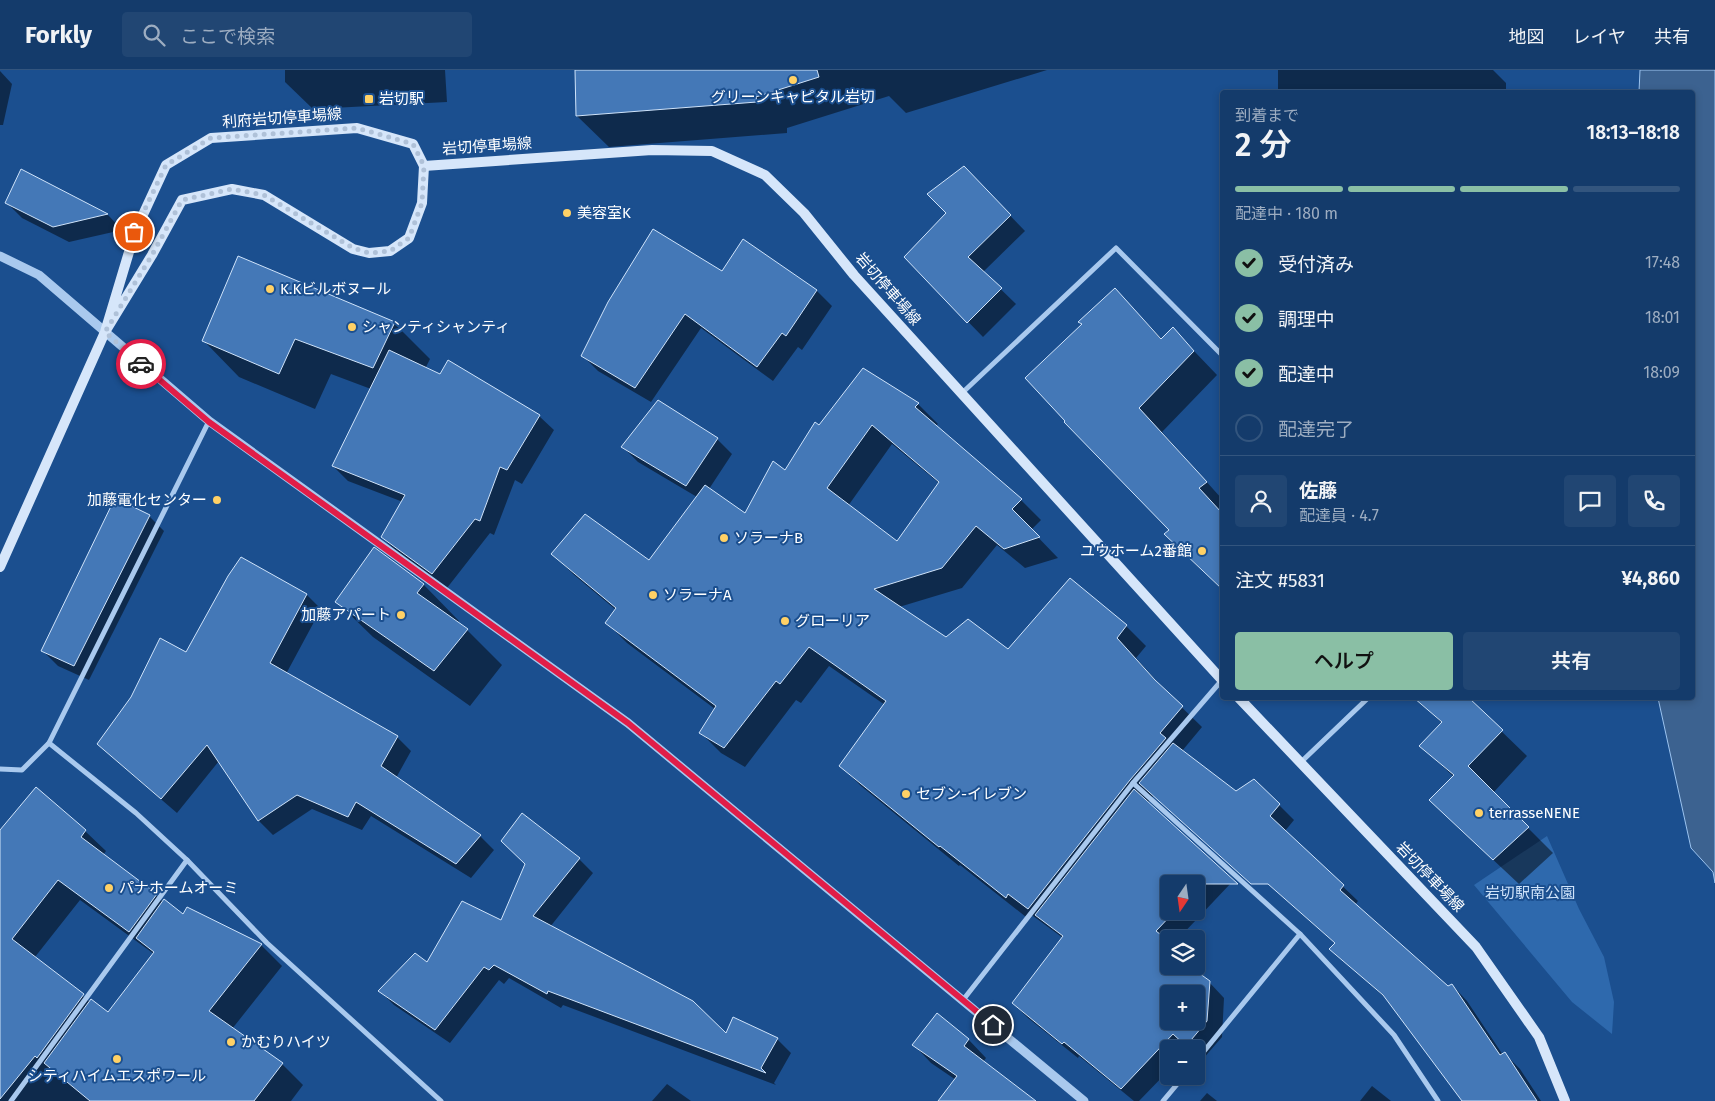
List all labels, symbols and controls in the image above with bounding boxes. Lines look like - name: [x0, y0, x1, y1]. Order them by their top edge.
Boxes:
- search box: [122, 12, 472, 57]
- text: Forkly: [25, 21, 92, 49]
- icon: search: [140, 21, 168, 49]
- text: ここで検索: [180, 25, 275, 48]
- text: 地図: [1509, 26, 1545, 48]
- text: レイヤ: [1573, 26, 1626, 48]
- text: 共有: [1654, 26, 1690, 48]
- marker: グリーンキャピタル岩切: [787, 74, 799, 86]
- place label: グリーンキャピタル岩切: [711, 88, 875, 106]
- place label: 岩切駅: [379, 90, 424, 108]
- marker: 岩切駅: [363, 93, 375, 105]
- street label: 利府岩切停車場線: [222, 105, 342, 131]
- text: 到着まで: [1235, 106, 1299, 125]
- text: 18:13–18:18: [1587, 121, 1680, 144]
- text: 2 分: [1235, 126, 1291, 164]
- street label: 岩切停車場線: [441, 134, 533, 158]
- place label: 美容室K: [577, 204, 631, 222]
- text: 配達中 · 180 m: [1235, 204, 1338, 223]
- marker: 美容室K: [561, 207, 573, 219]
- pin: [113, 211, 155, 253]
- icon: bag: [120, 218, 148, 246]
- street label: 岩切停車場線: [852, 249, 924, 329]
- icon: check: [1235, 249, 1263, 277]
- text: 受付済み: [1278, 253, 1354, 276]
- text: 17:48: [1645, 253, 1680, 272]
- place label: K.Kビルボヌール: [280, 280, 391, 298]
- marker: K.Kビルボヌール: [264, 283, 276, 295]
- icon: check: [1235, 304, 1263, 332]
- text: 調理中: [1278, 308, 1335, 331]
- text: 18:01: [1645, 308, 1680, 327]
- place label: シャンティシャンティ: [362, 318, 510, 336]
- marker: シャンティシャンティ: [346, 321, 358, 333]
- courier: [116, 339, 166, 389]
- icon: car: [127, 350, 155, 378]
- icon: check: [1235, 359, 1263, 387]
- text: 配達中: [1278, 363, 1335, 386]
- text: 18:09: [1643, 363, 1680, 382]
- text: 配達完了: [1278, 418, 1354, 441]
- button: person: [1235, 475, 1287, 527]
- button: chat: [1564, 475, 1616, 527]
- button: phone: [1628, 475, 1680, 527]
- text: 佐藤: [1299, 479, 1337, 502]
- place label: 加藤電化センター: [87, 491, 207, 509]
- marker: 加藤電化センター: [211, 494, 223, 506]
- text: 配達員 · 4.7: [1299, 506, 1379, 525]
- place label: ソラーナB: [734, 529, 803, 547]
- marker: ソラーナB: [718, 532, 730, 544]
- place label: ユウホーム2番館: [1080, 542, 1192, 560]
- marker: ユウホーム2番館: [1196, 545, 1208, 557]
- text: ¥4,860: [1621, 567, 1680, 590]
- text: 注文 #5831: [1235, 569, 1325, 592]
- place label: ソラーナA: [663, 586, 732, 604]
- marker: ソラーナA: [647, 589, 659, 601]
- place label: 加藤アパート: [301, 606, 391, 624]
- marker: 加藤アパート: [395, 609, 407, 621]
- place label: グローリア: [795, 612, 870, 630]
- marker: グローリア: [779, 615, 791, 627]
- button: ヘルプ: [1235, 632, 1453, 690]
- button: 共有: [1463, 632, 1680, 690]
- place label: セブン-イレブン: [916, 785, 1027, 803]
- marker: セブン-イレブン: [900, 788, 912, 800]
- place label: terrasseNENE: [1489, 804, 1580, 822]
- marker: terrasseNENE: [1473, 807, 1485, 819]
- street label: 岩切停車場線: [1392, 838, 1468, 916]
- north arrow: [1160, 875, 1205, 920]
- map controls: [1160, 875, 1205, 1085]
- place label: パナホームオーミ: [119, 879, 239, 897]
- marker: パナホームオーミ: [103, 882, 115, 894]
- park label: 岩切駅南公園: [1485, 884, 1575, 902]
- button: layers: [1160, 930, 1205, 975]
- button: +: [1160, 985, 1205, 1030]
- pin: [972, 1004, 1014, 1046]
- icon: home: [979, 1011, 1007, 1039]
- place label: かむりハイツ: [241, 1033, 331, 1051]
- marker: かむりハイツ: [225, 1036, 237, 1048]
- button: −: [1160, 1040, 1205, 1085]
- marker: シティハイムエスポワール: [111, 1053, 123, 1065]
- place label: シティハイムエスポワール: [28, 1067, 206, 1085]

